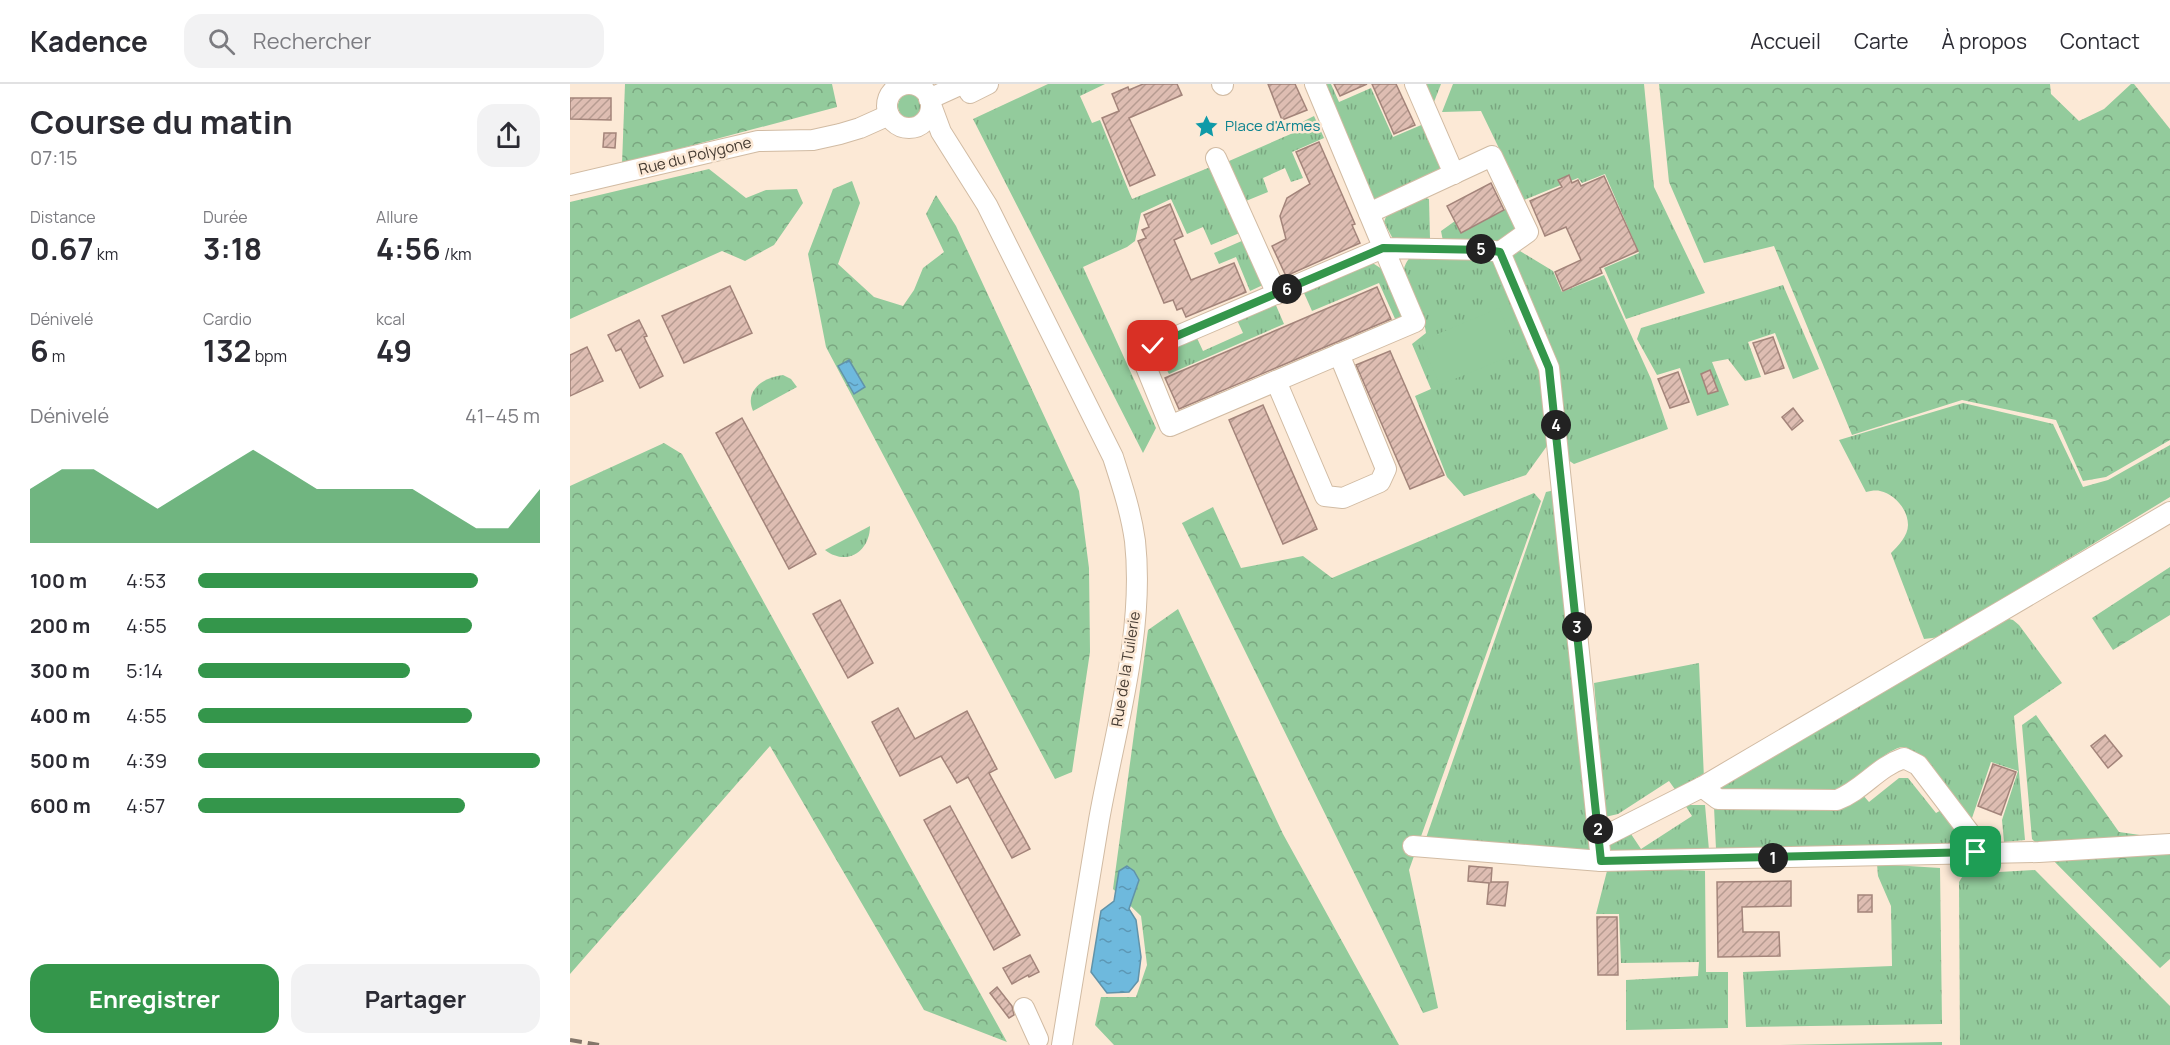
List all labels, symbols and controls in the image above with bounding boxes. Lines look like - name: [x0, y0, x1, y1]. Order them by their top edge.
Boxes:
- search box: [184, 14, 604, 68]
- text: Kadence: [30, 22, 148, 60]
- icon: search: [205, 25, 238, 58]
- text: Rechercher: [253, 26, 371, 56]
- text: Accueil: [1750, 27, 1821, 55]
- text: Carte: [1854, 27, 1908, 55]
- text: À propos: [1941, 27, 2027, 55]
- text: Contact: [2060, 27, 2140, 55]
- text: Course du matin: [30, 99, 293, 144]
- button: share: [477, 104, 540, 167]
- place icon: Place d'Armes: [1194, 113, 1220, 139]
- place label: Place d'Armes: [1225, 115, 1320, 136]
- street label: Rue du Polygone: [636, 131, 754, 180]
- text: 07:15: [30, 144, 78, 171]
- text: Distance: [30, 206, 96, 228]
- text: Durée: [203, 206, 248, 228]
- text: Allure: [376, 206, 418, 228]
- text: 0.67: [30, 228, 94, 269]
- text: 3:18: [203, 228, 262, 269]
- text: 4:56: [376, 228, 441, 269]
- pin: 5: [1466, 234, 1496, 264]
- text: 5: [1476, 238, 1486, 260]
- text: km: [94, 243, 118, 265]
- text: /km: [441, 243, 472, 265]
- pin: 6: [1272, 274, 1302, 304]
- text: 6: [1282, 278, 1292, 300]
- text: Dénivelé: [30, 308, 93, 330]
- text: Cardio: [203, 308, 252, 330]
- text: kcal: [376, 308, 405, 330]
- pin: [1127, 320, 1178, 371]
- icon: check: [1136, 329, 1169, 362]
- text: 6: [30, 330, 49, 371]
- text: 132: [203, 330, 251, 371]
- text: 49: [376, 330, 412, 371]
- text: m: [49, 345, 65, 367]
- text: bpm: [251, 345, 287, 367]
- text: Dénivelé: [30, 402, 109, 429]
- text: 41–45 m: [465, 402, 540, 429]
- pin: 4: [1541, 410, 1571, 440]
- text: 4: [1551, 414, 1561, 436]
- text: 100 m: [30, 567, 87, 594]
- text: 4:53: [126, 567, 166, 594]
- street label: Rue de la Tuilerie: [1106, 610, 1145, 728]
- text: 200 m: [30, 612, 90, 639]
- text: 4:55: [126, 612, 167, 639]
- pin: 3: [1562, 612, 1592, 642]
- text: 3: [1572, 616, 1582, 638]
- text: 300 m: [30, 657, 90, 684]
- text: 5:14: [126, 657, 163, 684]
- text: 400 m: [30, 702, 90, 729]
- text: 4:55: [126, 702, 167, 729]
- text: 500 m: [30, 747, 90, 774]
- text: 4:39: [126, 747, 167, 774]
- text: 600 m: [30, 792, 91, 819]
- text: 4:57: [126, 792, 165, 819]
- pin: 2: [1583, 814, 1613, 844]
- text: 2: [1593, 818, 1603, 840]
- pin: [1950, 826, 2001, 877]
- icon: arrive: [1959, 835, 1992, 868]
- pin: 1: [1758, 843, 1788, 873]
- text: 1: [1769, 847, 1777, 869]
- button: Enregistrer: [30, 964, 279, 1033]
- button: Partager: [291, 964, 540, 1033]

